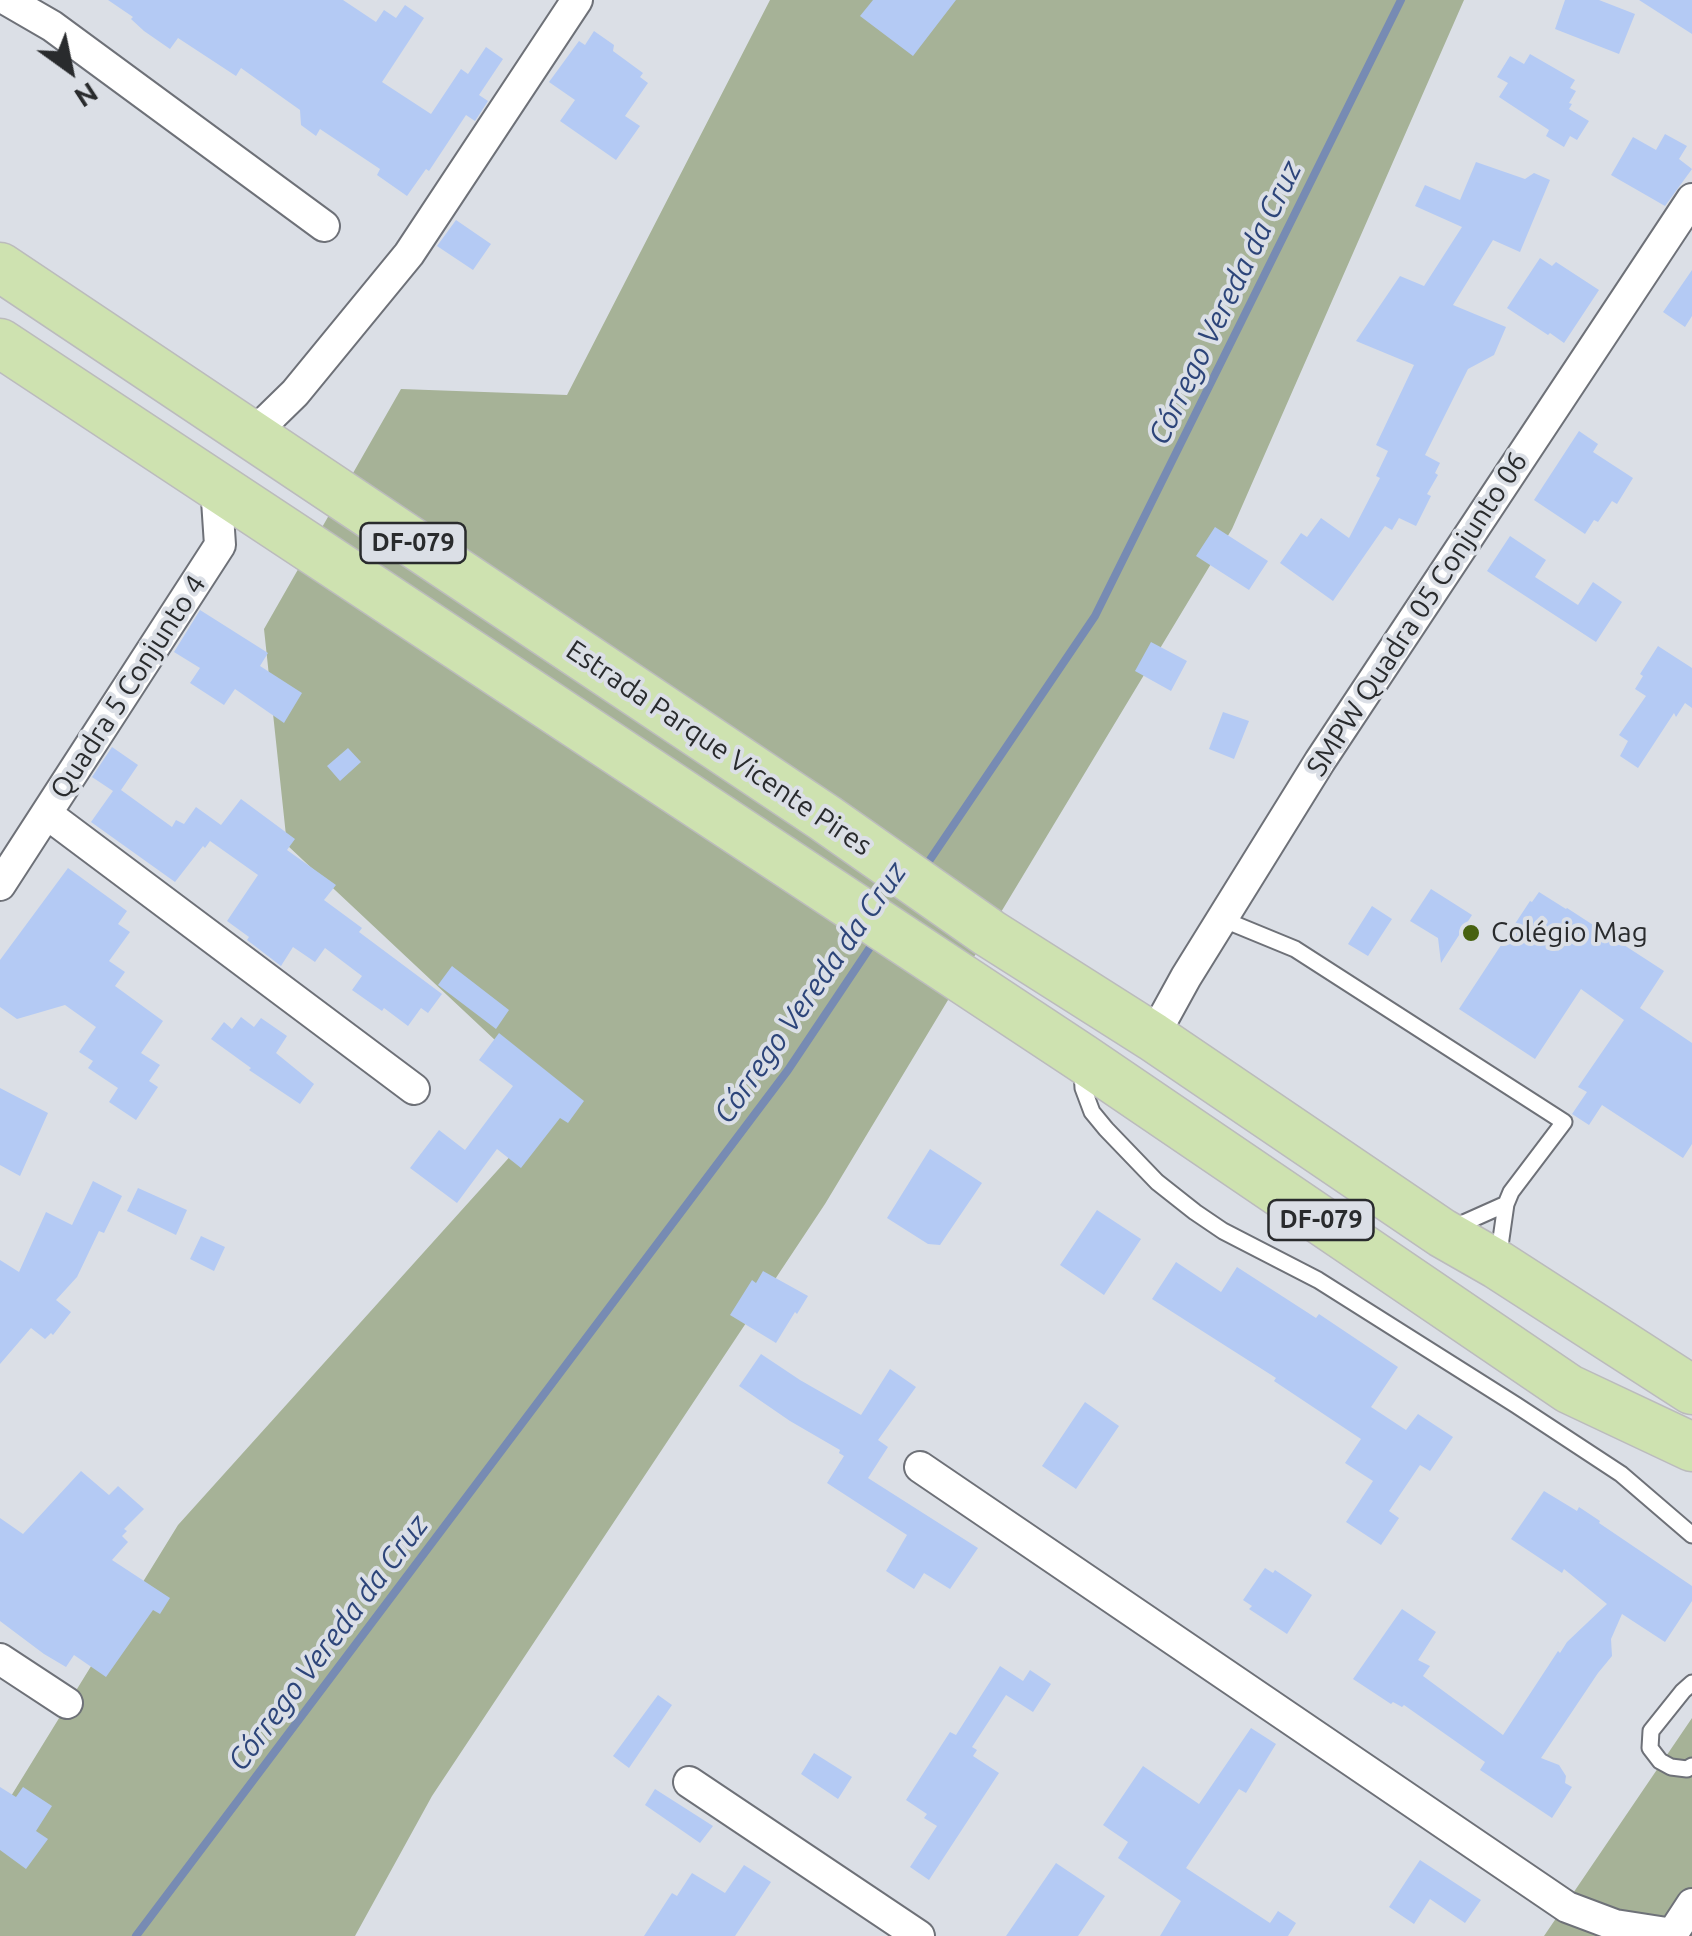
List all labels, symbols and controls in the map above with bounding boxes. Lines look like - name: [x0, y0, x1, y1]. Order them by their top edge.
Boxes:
- north arrow: [20, 20, 120, 120]
- text: N: [69, 77, 104, 114]
- water label: Córrego Vereda da Cruz: [1141, 156, 1309, 450]
- street label: SMPW Quadra 05 Conjunto 06: [1300, 446, 1534, 782]
- road number: DF-079: [360, 523, 466, 563]
- street label: Quadra 5 Conjunto 4: [43, 569, 213, 805]
- street label: Estrada Parque Vicente Pires: [560, 633, 878, 863]
- water label: Córrego Vereda da Cruz: [706, 856, 914, 1130]
- place label: Colégio Mag: [1491, 916, 1648, 950]
- marker: Colégio Mag: [1460, 922, 1482, 944]
- road number: DF-079: [1268, 1200, 1374, 1240]
- water label: Córrego Vereda da Cruz: [220, 1508, 436, 1778]

